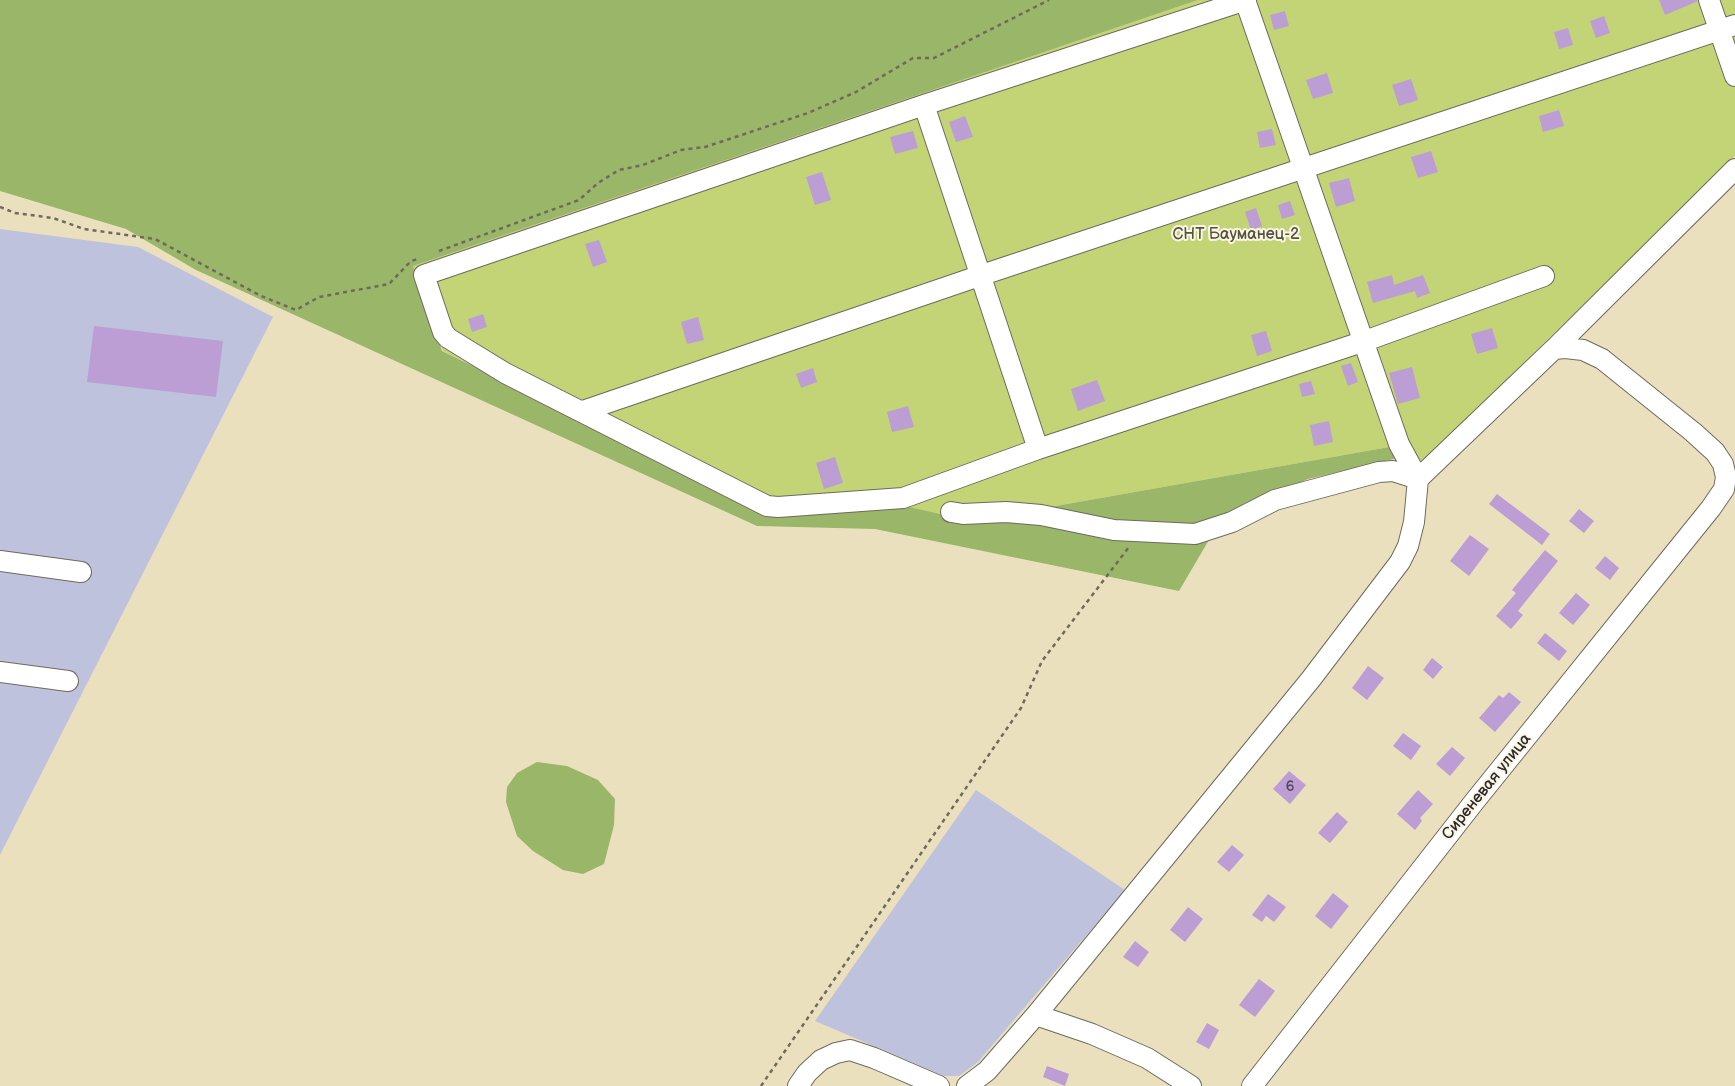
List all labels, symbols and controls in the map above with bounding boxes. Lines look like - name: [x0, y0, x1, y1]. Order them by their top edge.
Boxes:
- park label: СНТ Бауманец-2: [1173, 225, 1299, 245]
- street label: Сиреневая улица: [1438, 730, 1536, 844]
- house number: 6: [1286, 779, 1294, 795]

